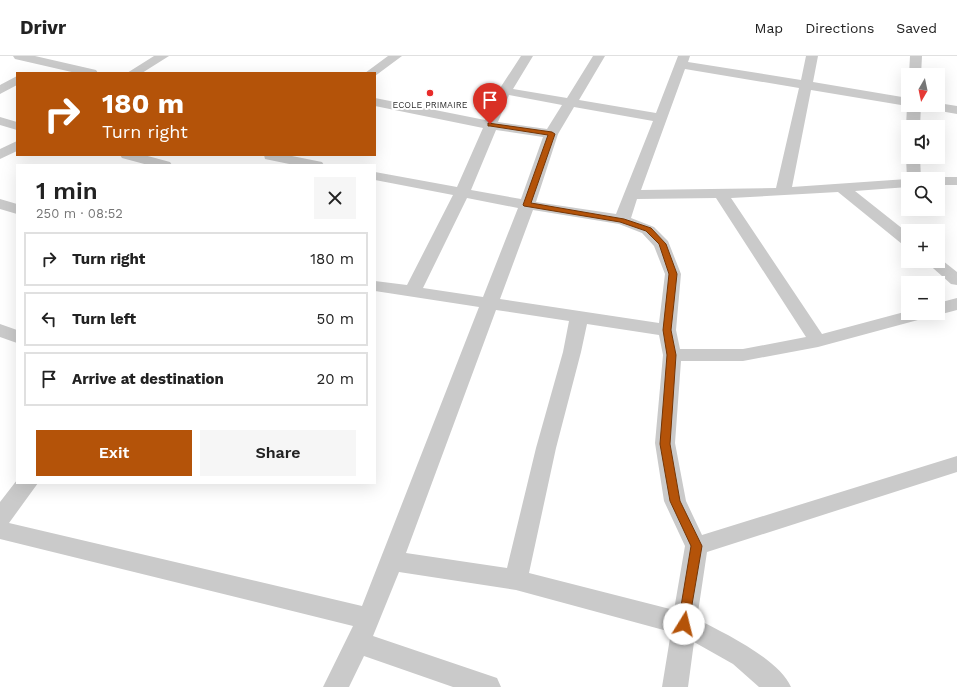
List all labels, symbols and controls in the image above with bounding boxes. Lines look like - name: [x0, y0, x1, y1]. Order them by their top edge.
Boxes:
- text: Drivr: [20, 16, 66, 39]
- text: Map: [755, 20, 783, 36]
- text: Directions: [805, 20, 874, 36]
- text: Saved: [896, 20, 937, 36]
- north arrow: [901, 68, 945, 112]
- map controls: [901, 68, 945, 320]
- pin: [473, 83, 507, 124]
- text: 180 m: [102, 87, 184, 120]
- icon: right: [36, 88, 88, 140]
- marker: ECOLE PRIMAIRE: [425, 88, 435, 98]
- icon: arrive: [479, 89, 501, 111]
- place label: ECOLE PRIMAIRE: [393, 100, 468, 110]
- button: sound: [901, 120, 945, 164]
- text: Turn right: [102, 121, 188, 142]
- button: search: [901, 172, 945, 216]
- text: 1 min: [36, 177, 98, 205]
- button: close: [314, 177, 356, 219]
- text: 250 m · 08:52: [36, 206, 123, 221]
- button: +: [901, 224, 945, 268]
- icon: right: [38, 248, 60, 270]
- text: Turn right: [72, 250, 145, 268]
- text: 180 m: [310, 250, 354, 268]
- button: −: [901, 276, 945, 320]
- icon: left: [38, 308, 60, 330]
- text: Turn left: [72, 310, 136, 328]
- text: 50 m: [317, 310, 354, 328]
- icon: arrive: [38, 368, 60, 390]
- text: Arrive at destination: [72, 370, 224, 388]
- text: 20 m: [317, 370, 354, 388]
- button: Exit: [36, 430, 192, 476]
- button: Share: [200, 430, 356, 476]
- position arrow: [663, 603, 705, 645]

